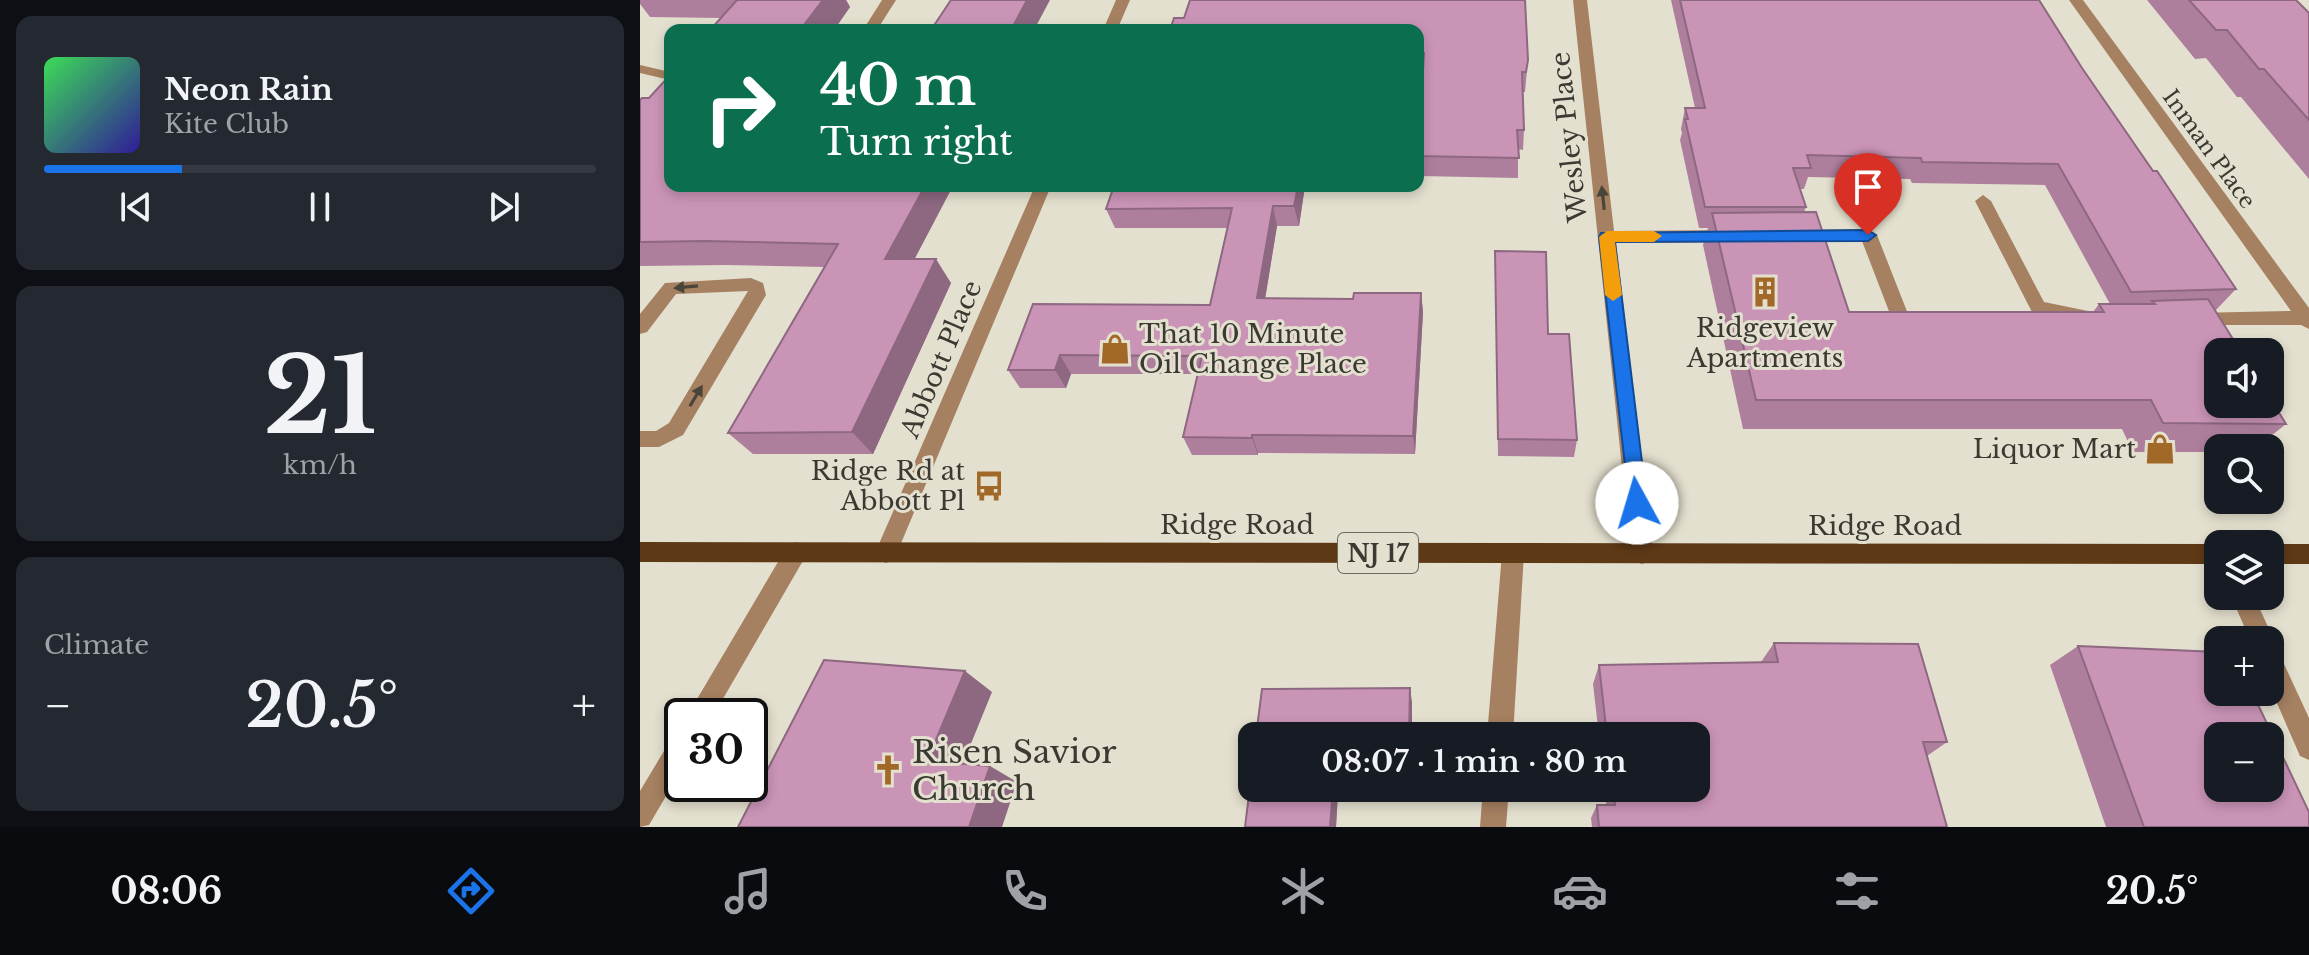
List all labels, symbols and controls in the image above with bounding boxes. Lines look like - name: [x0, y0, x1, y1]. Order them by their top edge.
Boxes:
- street label: Wesley Place: [1544, 50, 1594, 225]
- text: 40 m: [820, 51, 976, 120]
- icon: right: [688, 56, 792, 160]
- text: Neon Rain: [164, 71, 333, 108]
- street label: Inman Place: [2157, 84, 2261, 214]
- text: Kite Club: [164, 108, 289, 140]
- text: Turn right: [820, 120, 1013, 165]
- pin: [1834, 153, 1902, 235]
- icon: arrive: [1846, 165, 1890, 209]
- icon: previous: [114, 185, 158, 229]
- icon: pause: [298, 185, 342, 229]
- icon: next: [482, 185, 526, 229]
- one-way arrow: [1596, 185, 1609, 210]
- building icon: Ridgeview Apartments: [1748, 275, 1782, 309]
- street label: Abbott Place: [893, 276, 989, 443]
- one-way arrow: [673, 280, 698, 293]
- place label: Ridgeview Apartments: [1686, 312, 1843, 374]
- place label: That 10 Minute Oil Change Place: [1139, 318, 1367, 380]
- text: 21: [263, 332, 377, 461]
- shop icon: That 10 Minute Oil Change Place: [1098, 332, 1132, 366]
- map controls: [2204, 338, 2284, 802]
- button: sound: [2204, 338, 2284, 418]
- one-way arrow: [689, 385, 703, 407]
- shop icon: Liquor Mart: [2143, 432, 2177, 466]
- place label: Liquor Mart: [1973, 433, 2136, 465]
- button: search: [2204, 434, 2284, 514]
- text: km/h: [283, 449, 357, 481]
- place label: Ridge Rd at Abbott Pl: [811, 455, 965, 517]
- position arrow: [1595, 461, 1679, 545]
- bus stop icon: Ridge Rd at Abbott Pl: [972, 469, 1006, 503]
- street label: Ridge Road: [1160, 509, 1314, 541]
- street label: Ridge Road: [1808, 510, 1962, 542]
- button: layers: [2204, 530, 2284, 610]
- road number: NJ 17: [1338, 533, 1418, 573]
- button: +: [2204, 626, 2284, 706]
- text: Climate: [44, 629, 149, 661]
- text: 20.5°: [245, 669, 398, 743]
- text: −: [44, 678, 72, 733]
- text: +: [572, 678, 596, 733]
- speed limit sign: 30: [664, 698, 768, 802]
- button: −: [2204, 722, 2284, 802]
- place label: Risen Savior Church: [912, 732, 1117, 809]
- text: 08:07 · 1 min · 80 m: [1321, 743, 1627, 780]
- church icon: Risen Savior Church: [871, 753, 905, 787]
- icon: directions: [443, 863, 499, 919]
- icon: music: [720, 863, 776, 919]
- icon: phone: [997, 863, 1053, 919]
- icon: climate: [1275, 863, 1331, 919]
- icon: car: [1552, 863, 1608, 919]
- icon: filters: [1829, 863, 1885, 919]
- text: 08:06: [111, 869, 222, 914]
- text: 20.5°: [2106, 869, 2198, 914]

